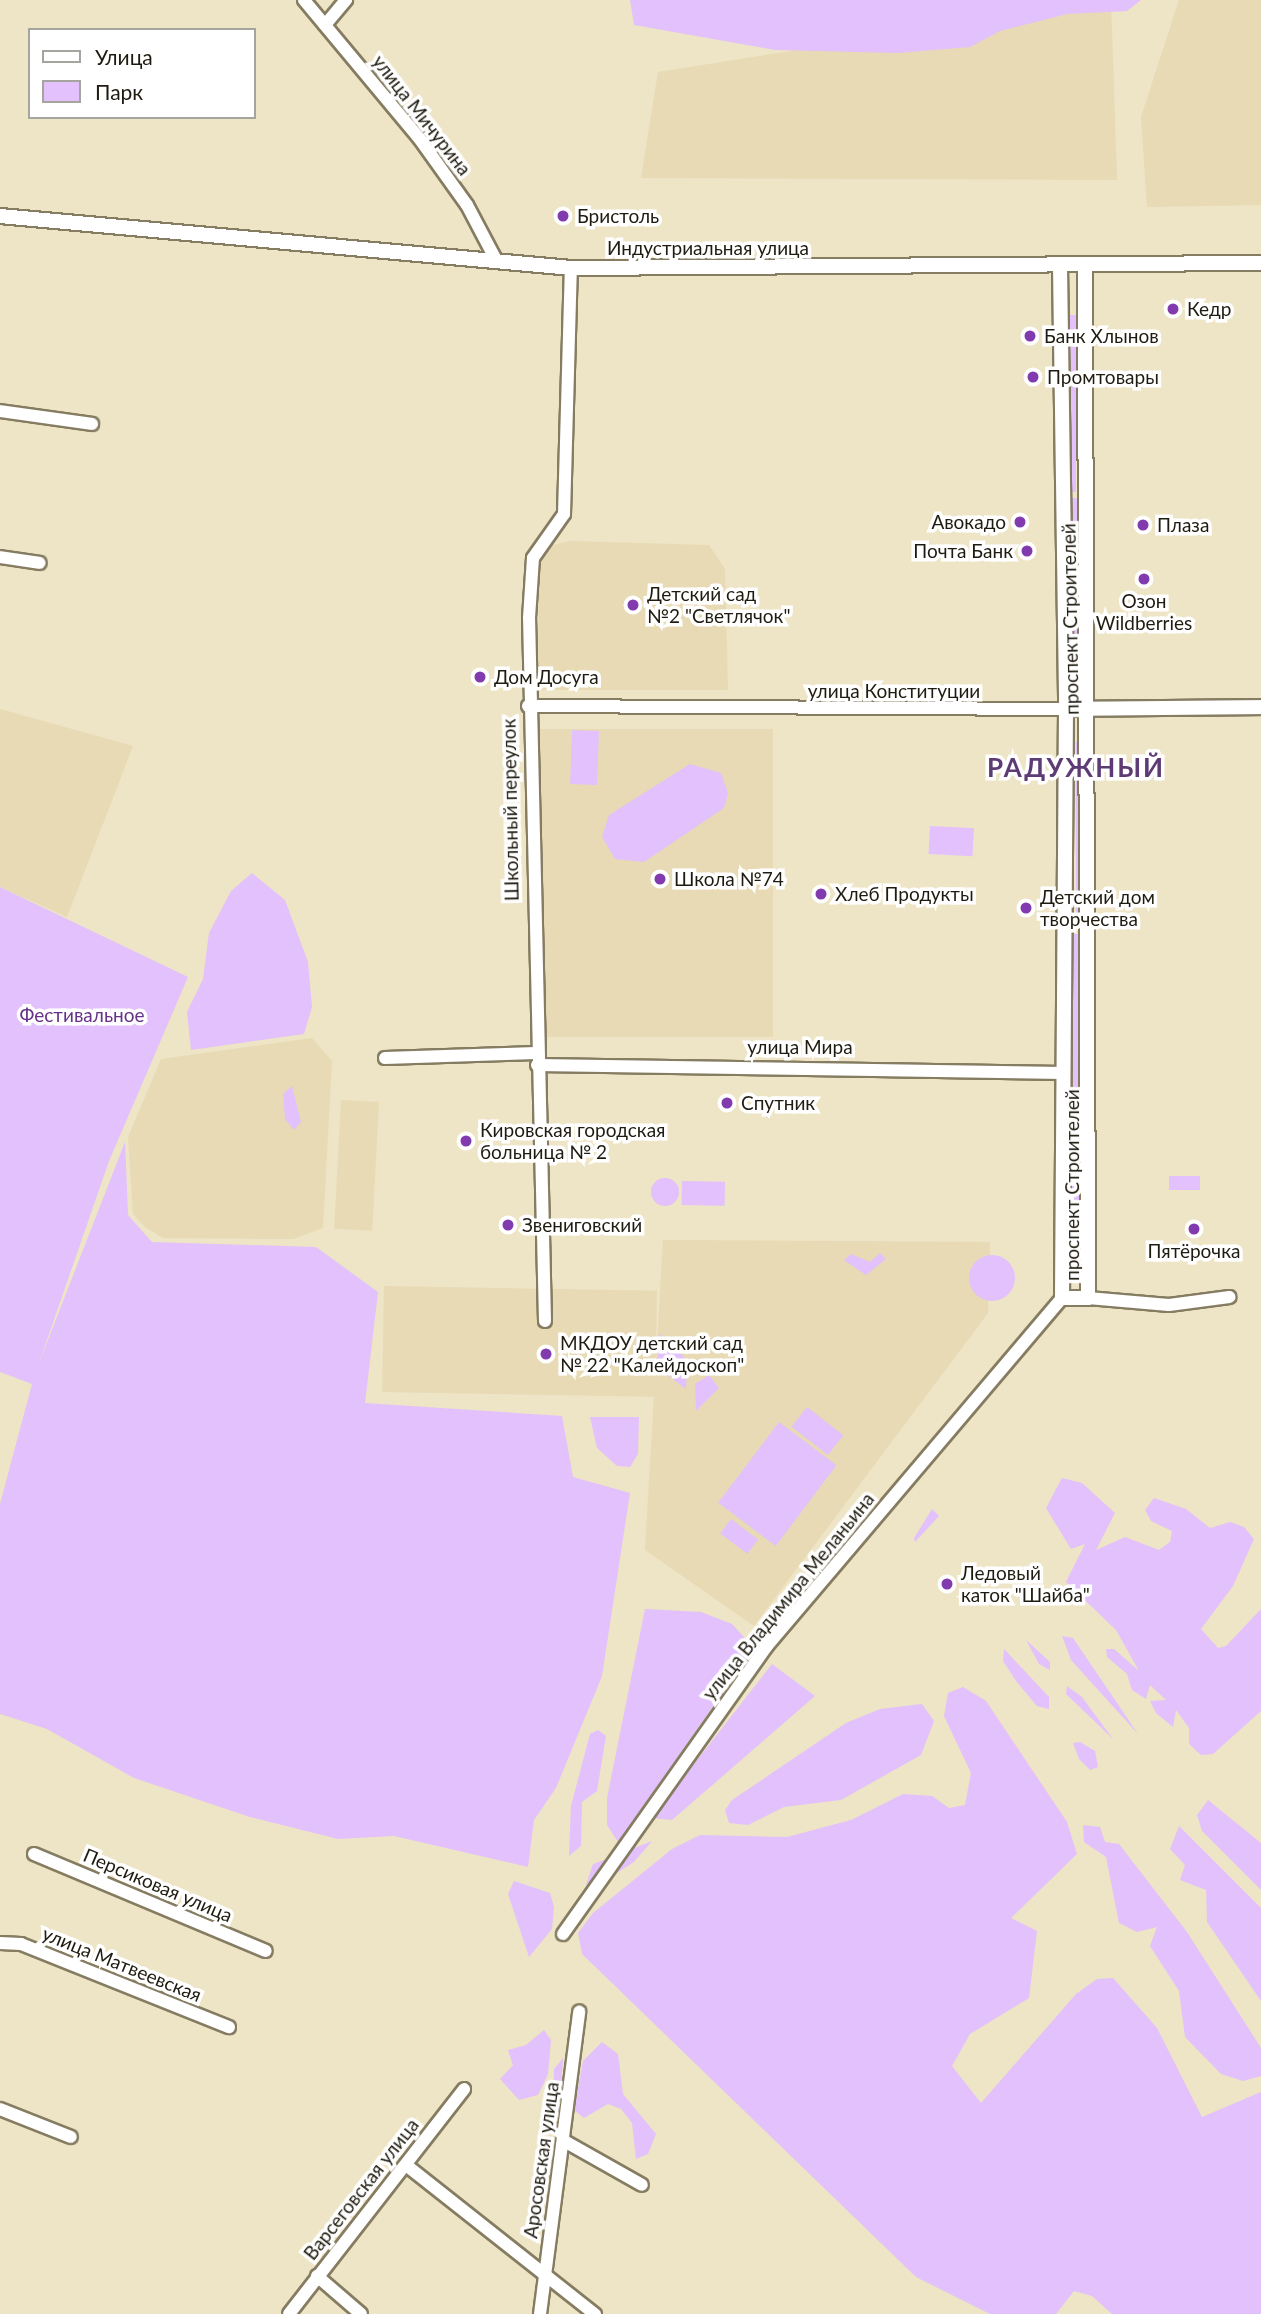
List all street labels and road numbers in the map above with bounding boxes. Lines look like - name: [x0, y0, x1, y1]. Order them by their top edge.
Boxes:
- street label: улица Мичурина: [368, 50, 476, 180]
- street label: Индустриальная улица: [607, 237, 809, 259]
- street label: проспект Строителей: [1057, 523, 1083, 715]
- street label: улица Конституции: [808, 680, 980, 702]
- street label: Школьный переулок: [497, 719, 523, 901]
- street label: улица Мира: [747, 1036, 853, 1058]
- street label: проспект Строителей: [1061, 1089, 1083, 1281]
- street label: улица Владимира Меланьина: [697, 1488, 879, 1704]
- street label: Персиковая улица: [80, 1843, 236, 1927]
- street label: улица Матвеевская: [39, 1922, 205, 2006]
- street label: Аросовская улица: [519, 2080, 563, 2240]
- street label: Варсеговская улица: [299, 2114, 423, 2264]

